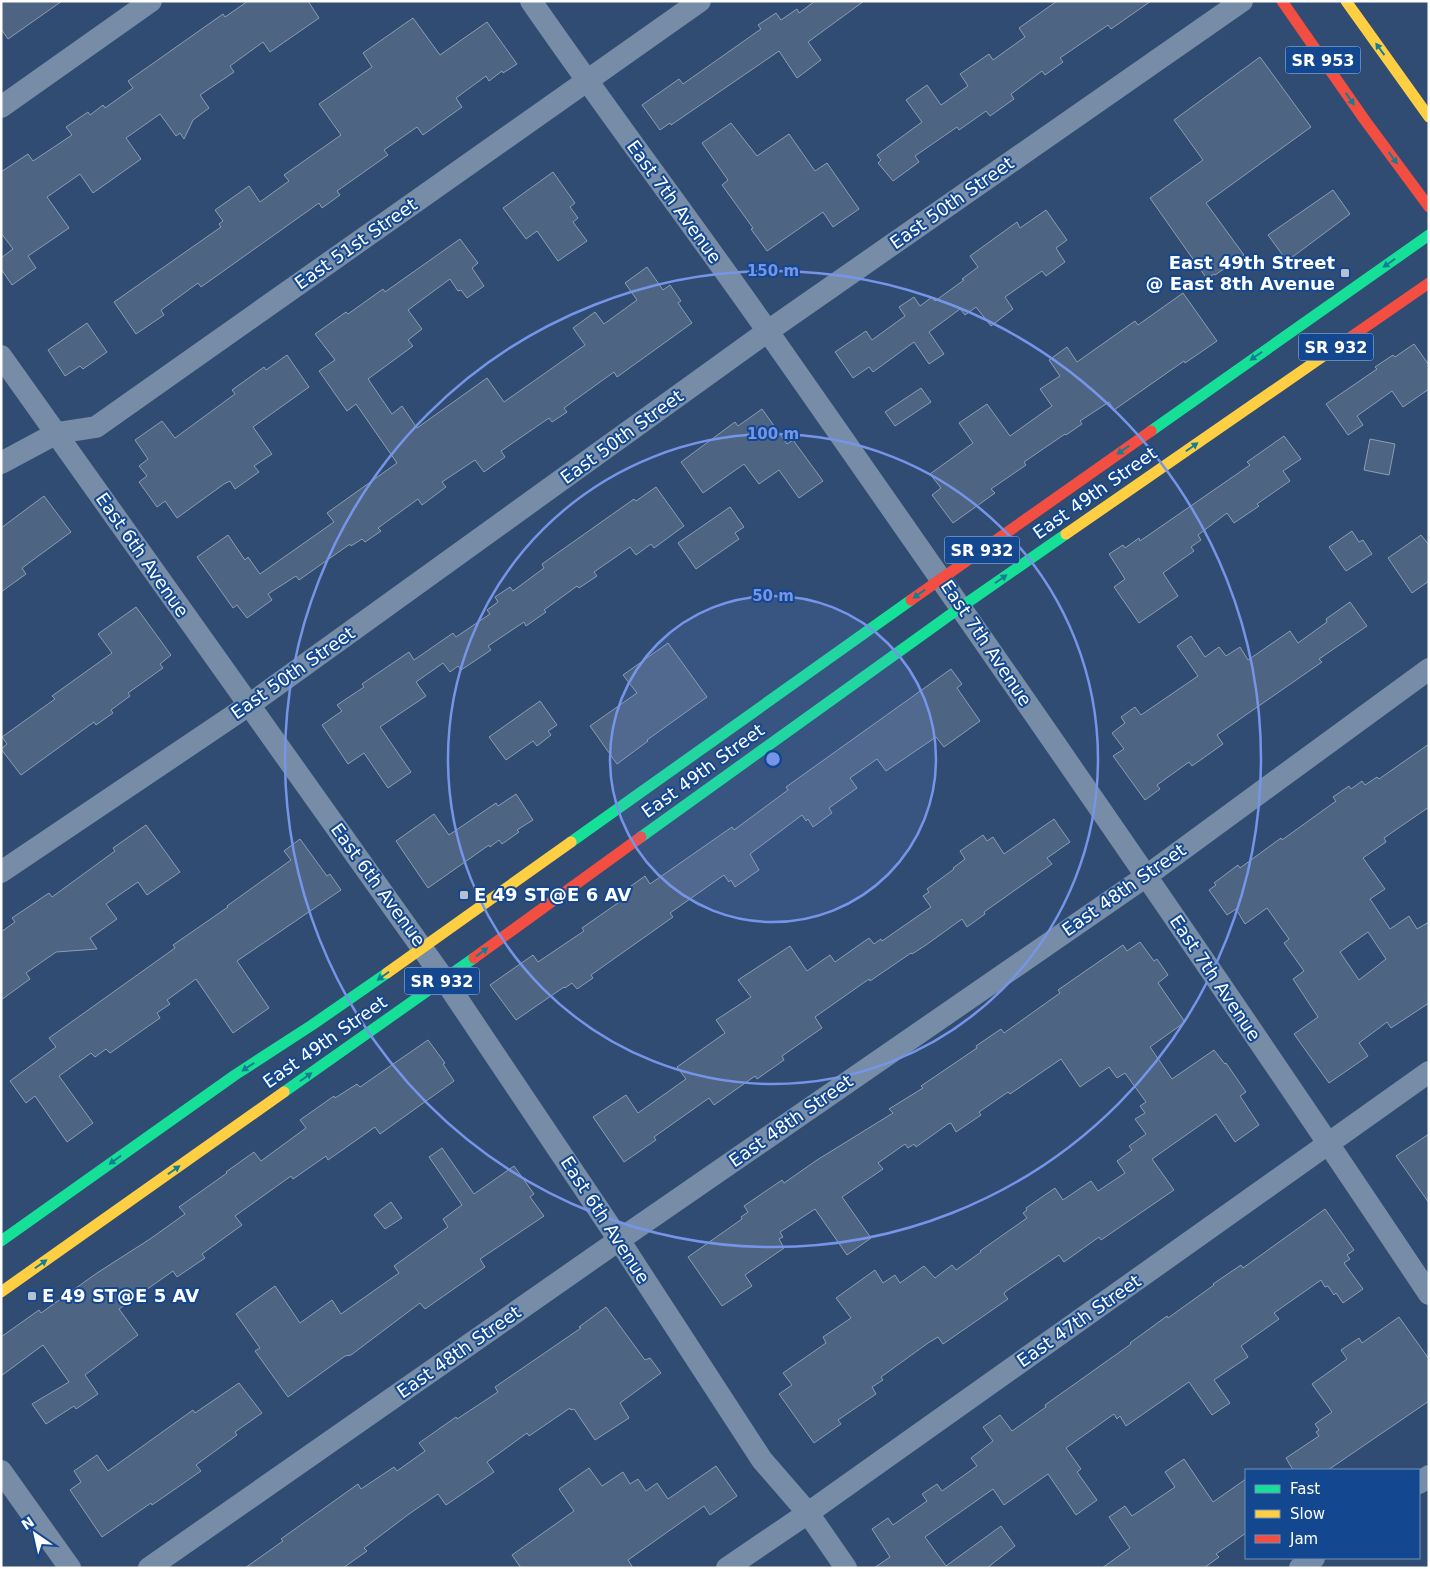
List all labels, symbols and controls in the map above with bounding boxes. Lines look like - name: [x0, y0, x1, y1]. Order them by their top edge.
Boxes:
- one-way arrow: [1375, 42, 1385, 56]
- road number: SR 953: [1286, 46, 1360, 74]
- one-way arrow: [1345, 92, 1355, 105]
- street label: East 7th Avenue: [623, 136, 726, 267]
- one-way arrow: [1388, 151, 1398, 165]
- street label: East 50th Street: [886, 152, 1018, 253]
- street label: East 51st Street: [291, 194, 421, 294]
- place label: East 49th Street @ East 8th Avenue: [1145, 252, 1335, 294]
- one-way arrow: [1382, 258, 1396, 268]
- text: 150 m: [747, 262, 799, 280]
- marker: East 49th Street @ East 8th Avenue: [1339, 267, 1351, 279]
- road number: SR 932: [1298, 334, 1374, 361]
- one-way arrow: [1249, 351, 1263, 361]
- street label: East 50th Street: [556, 385, 687, 488]
- text: 100 m: [747, 425, 799, 443]
- street label: East 49th Street: [1029, 442, 1161, 543]
- one-way arrow: [1185, 442, 1199, 452]
- one-way arrow: [1117, 445, 1130, 455]
- street label: East 6th Avenue: [92, 488, 193, 621]
- road number: SR 932: [944, 536, 1020, 564]
- one-way arrow: [994, 574, 1008, 584]
- street label: East 7th Avenue: [937, 576, 1036, 710]
- text: 50 m: [752, 587, 794, 605]
- one-way arrow: [912, 589, 926, 599]
- street label: East 50th Street: [227, 622, 359, 723]
- street label: East 49th Street: [637, 719, 768, 822]
- centre of rings: [764, 750, 782, 768]
- street label: East 6th Avenue: [327, 819, 430, 950]
- street label: East 48th Street: [1058, 839, 1190, 940]
- place label: E 49 ST@E 6 AV: [474, 884, 631, 905]
- marker: E 49 ST@E 6 AV: [458, 889, 470, 901]
- street label: East 7th Avenue: [1166, 911, 1265, 1045]
- one-way arrow: [475, 947, 489, 957]
- road number: SR 932: [404, 968, 480, 994]
- one-way arrow: [376, 971, 390, 981]
- street label: East 49th Street: [259, 991, 391, 1092]
- one-way arrow: [241, 1062, 255, 1071]
- street label: East 48th Street: [725, 1070, 857, 1171]
- one-way arrow: [299, 1071, 312, 1082]
- street label: East 6th Avenue: [557, 1152, 654, 1287]
- one-way arrow: [108, 1155, 122, 1165]
- one-way arrow: [167, 1165, 181, 1175]
- one-way arrow: [34, 1259, 48, 1269]
- street label: East 47th Street: [1013, 1270, 1145, 1371]
- place label: E 49 ST@E 5 AV: [42, 1285, 199, 1306]
- marker: E 49 ST@E 5 AV: [26, 1290, 38, 1302]
- street label: East 48th Street: [393, 1301, 525, 1402]
- legend: [1245, 1469, 1420, 1559]
- text: Fast: [1290, 1480, 1320, 1498]
- text: Slow: [1290, 1505, 1325, 1523]
- north arrow: [10, 1509, 60, 1559]
- text: N: [18, 1513, 37, 1533]
- text: Jam: [1289, 1530, 1318, 1548]

